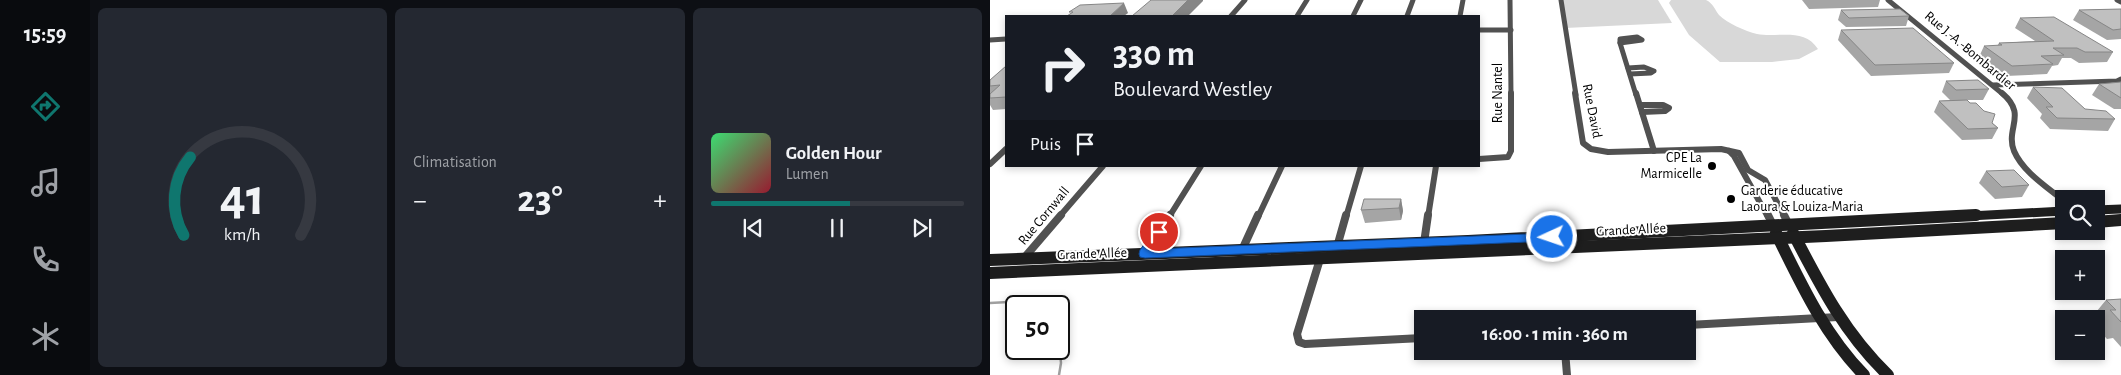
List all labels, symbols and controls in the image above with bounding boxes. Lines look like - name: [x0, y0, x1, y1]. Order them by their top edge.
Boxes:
- street label: Rue J.-A.-Bombardier: [1922, 9, 2019, 93]
- text: 15:59: [24, 23, 66, 45]
- icon: right: [1030, 35, 1095, 100]
- text: 330 m: [1113, 37, 1195, 72]
- street label: Rue Nantel: [1491, 63, 1505, 123]
- text: Boulevard Westley: [1113, 78, 1272, 100]
- street label: Rue David: [1580, 83, 1604, 139]
- icon: directions: [28, 89, 63, 124]
- icon: arrive: [1071, 130, 1099, 158]
- text: Puis: [1030, 135, 1061, 154]
- text: Golden Hour: [786, 144, 882, 163]
- place label: CPE La Marmicelle: [1640, 151, 1703, 181]
- text: Climatisation: [413, 154, 497, 170]
- marker: CPE La Marmicelle: [1706, 160, 1718, 172]
- icon: music: [28, 165, 63, 200]
- text: Lumen: [786, 166, 829, 182]
- text: 41: [220, 172, 265, 224]
- text: 23°: [517, 181, 563, 219]
- street label: Rue Cornwall: [1016, 184, 1072, 248]
- place label: Garderie éducative Laoura & Louiza-Maria: [1741, 184, 1864, 214]
- text: −: [413, 187, 427, 215]
- text: +: [653, 187, 667, 215]
- map controls: [2055, 190, 2105, 360]
- button: search: [2055, 190, 2105, 240]
- marker: Garderie éducative Laoura & Louiza-Maria: [1725, 193, 1737, 205]
- position arrow: [1525, 210, 1577, 262]
- pin: [1138, 211, 1180, 253]
- icon: previous: [739, 214, 767, 242]
- icon: pause: [823, 214, 851, 242]
- icon: next: [908, 214, 936, 242]
- icon: arrive: [1145, 218, 1173, 246]
- street label: Grande Allée: [1596, 221, 1666, 239]
- text: km/h: [224, 226, 261, 244]
- icon: phone: [28, 242, 63, 277]
- street label: Grande Allée: [1057, 246, 1127, 262]
- button: +: [2055, 250, 2105, 300]
- speed limit sign: 50: [1005, 295, 1070, 360]
- button: −: [2055, 310, 2105, 360]
- icon: climate: [28, 319, 63, 354]
- text: 16:00 · 1 min · 360 m: [1482, 325, 1628, 344]

